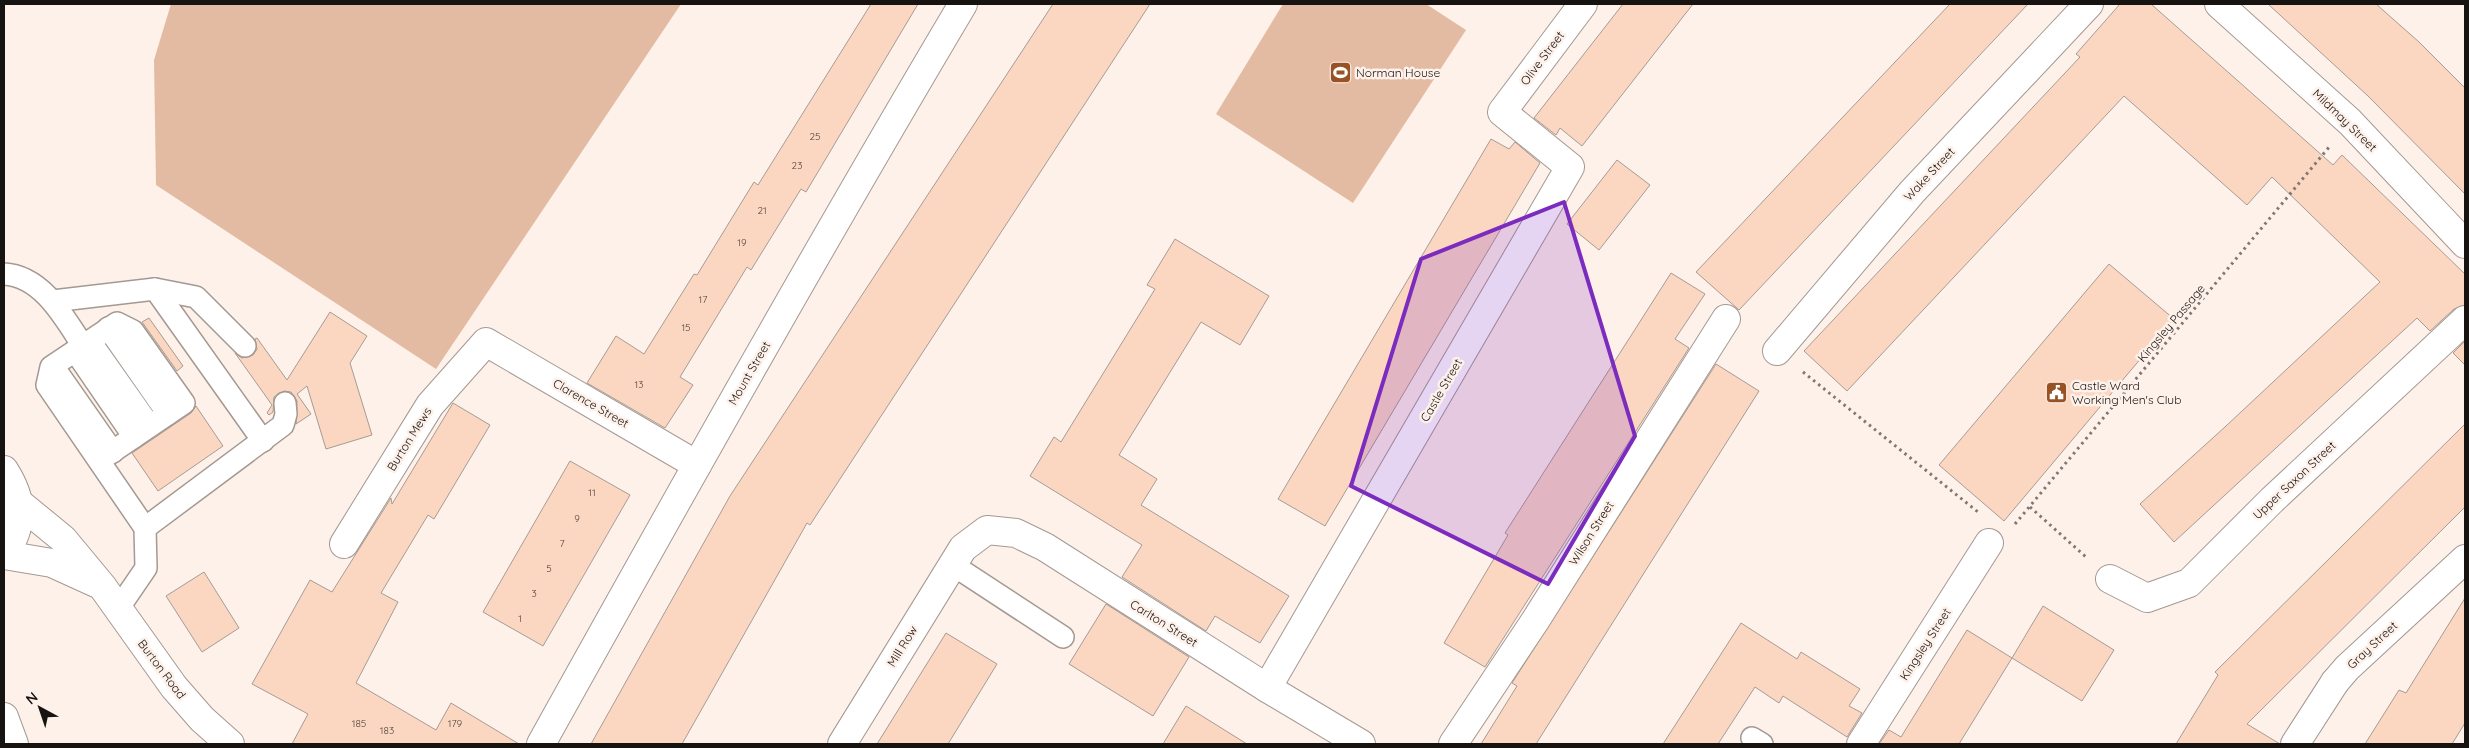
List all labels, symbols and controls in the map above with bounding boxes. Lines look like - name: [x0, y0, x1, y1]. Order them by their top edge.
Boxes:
- street label: Olive Street: [1517, 28, 1567, 88]
- sports icon: Norman House: [1328, 60, 1352, 84]
- place label: Norman House: [1356, 65, 1440, 80]
- street label: Mildmay Street: [2310, 86, 2380, 154]
- house number: 25: [810, 130, 821, 143]
- street label: Wake Street: [1900, 144, 1958, 204]
- house number: 23: [792, 159, 802, 172]
- house number: 21: [757, 204, 767, 217]
- house number: 19: [737, 236, 747, 249]
- street label: Kingsley Passage: [2134, 281, 2208, 365]
- house number: 17: [699, 293, 707, 306]
- house number: 15: [681, 321, 691, 334]
- street label: Mount Street: [725, 338, 773, 408]
- street label: Castle Street: [1417, 356, 1465, 424]
- street label: Clarence Street: [550, 375, 632, 431]
- house number: 13: [635, 378, 643, 391]
- place label: Castle Ward Working Men's Club: [2072, 378, 2181, 407]
- public building icon: Castle Ward Working Men's Club: [2044, 380, 2068, 404]
- street label: Burton Mews: [384, 404, 435, 474]
- street label: Upper Saxon Street: [2249, 438, 2339, 522]
- house number: 11: [588, 486, 596, 499]
- street label: Wilson Street: [1565, 498, 1617, 568]
- house number: 9: [574, 512, 580, 525]
- house number: 7: [559, 537, 565, 550]
- house number: 5: [546, 562, 552, 575]
- house number: 3: [531, 587, 537, 600]
- street label: Carlton Street: [1127, 596, 1201, 650]
- street label: Kingsley Street: [1896, 605, 1954, 683]
- house number: 1: [518, 612, 522, 625]
- street label: Gray Street: [2344, 618, 2400, 672]
- street label: Mill Row: [884, 623, 920, 669]
- street label: Burton Road: [135, 636, 189, 702]
- north arrow: [15, 683, 65, 733]
- text: N: [22, 688, 41, 708]
- house number: 185: [352, 717, 366, 730]
- house number: 179: [448, 717, 463, 730]
- house number: 183: [380, 724, 394, 737]

